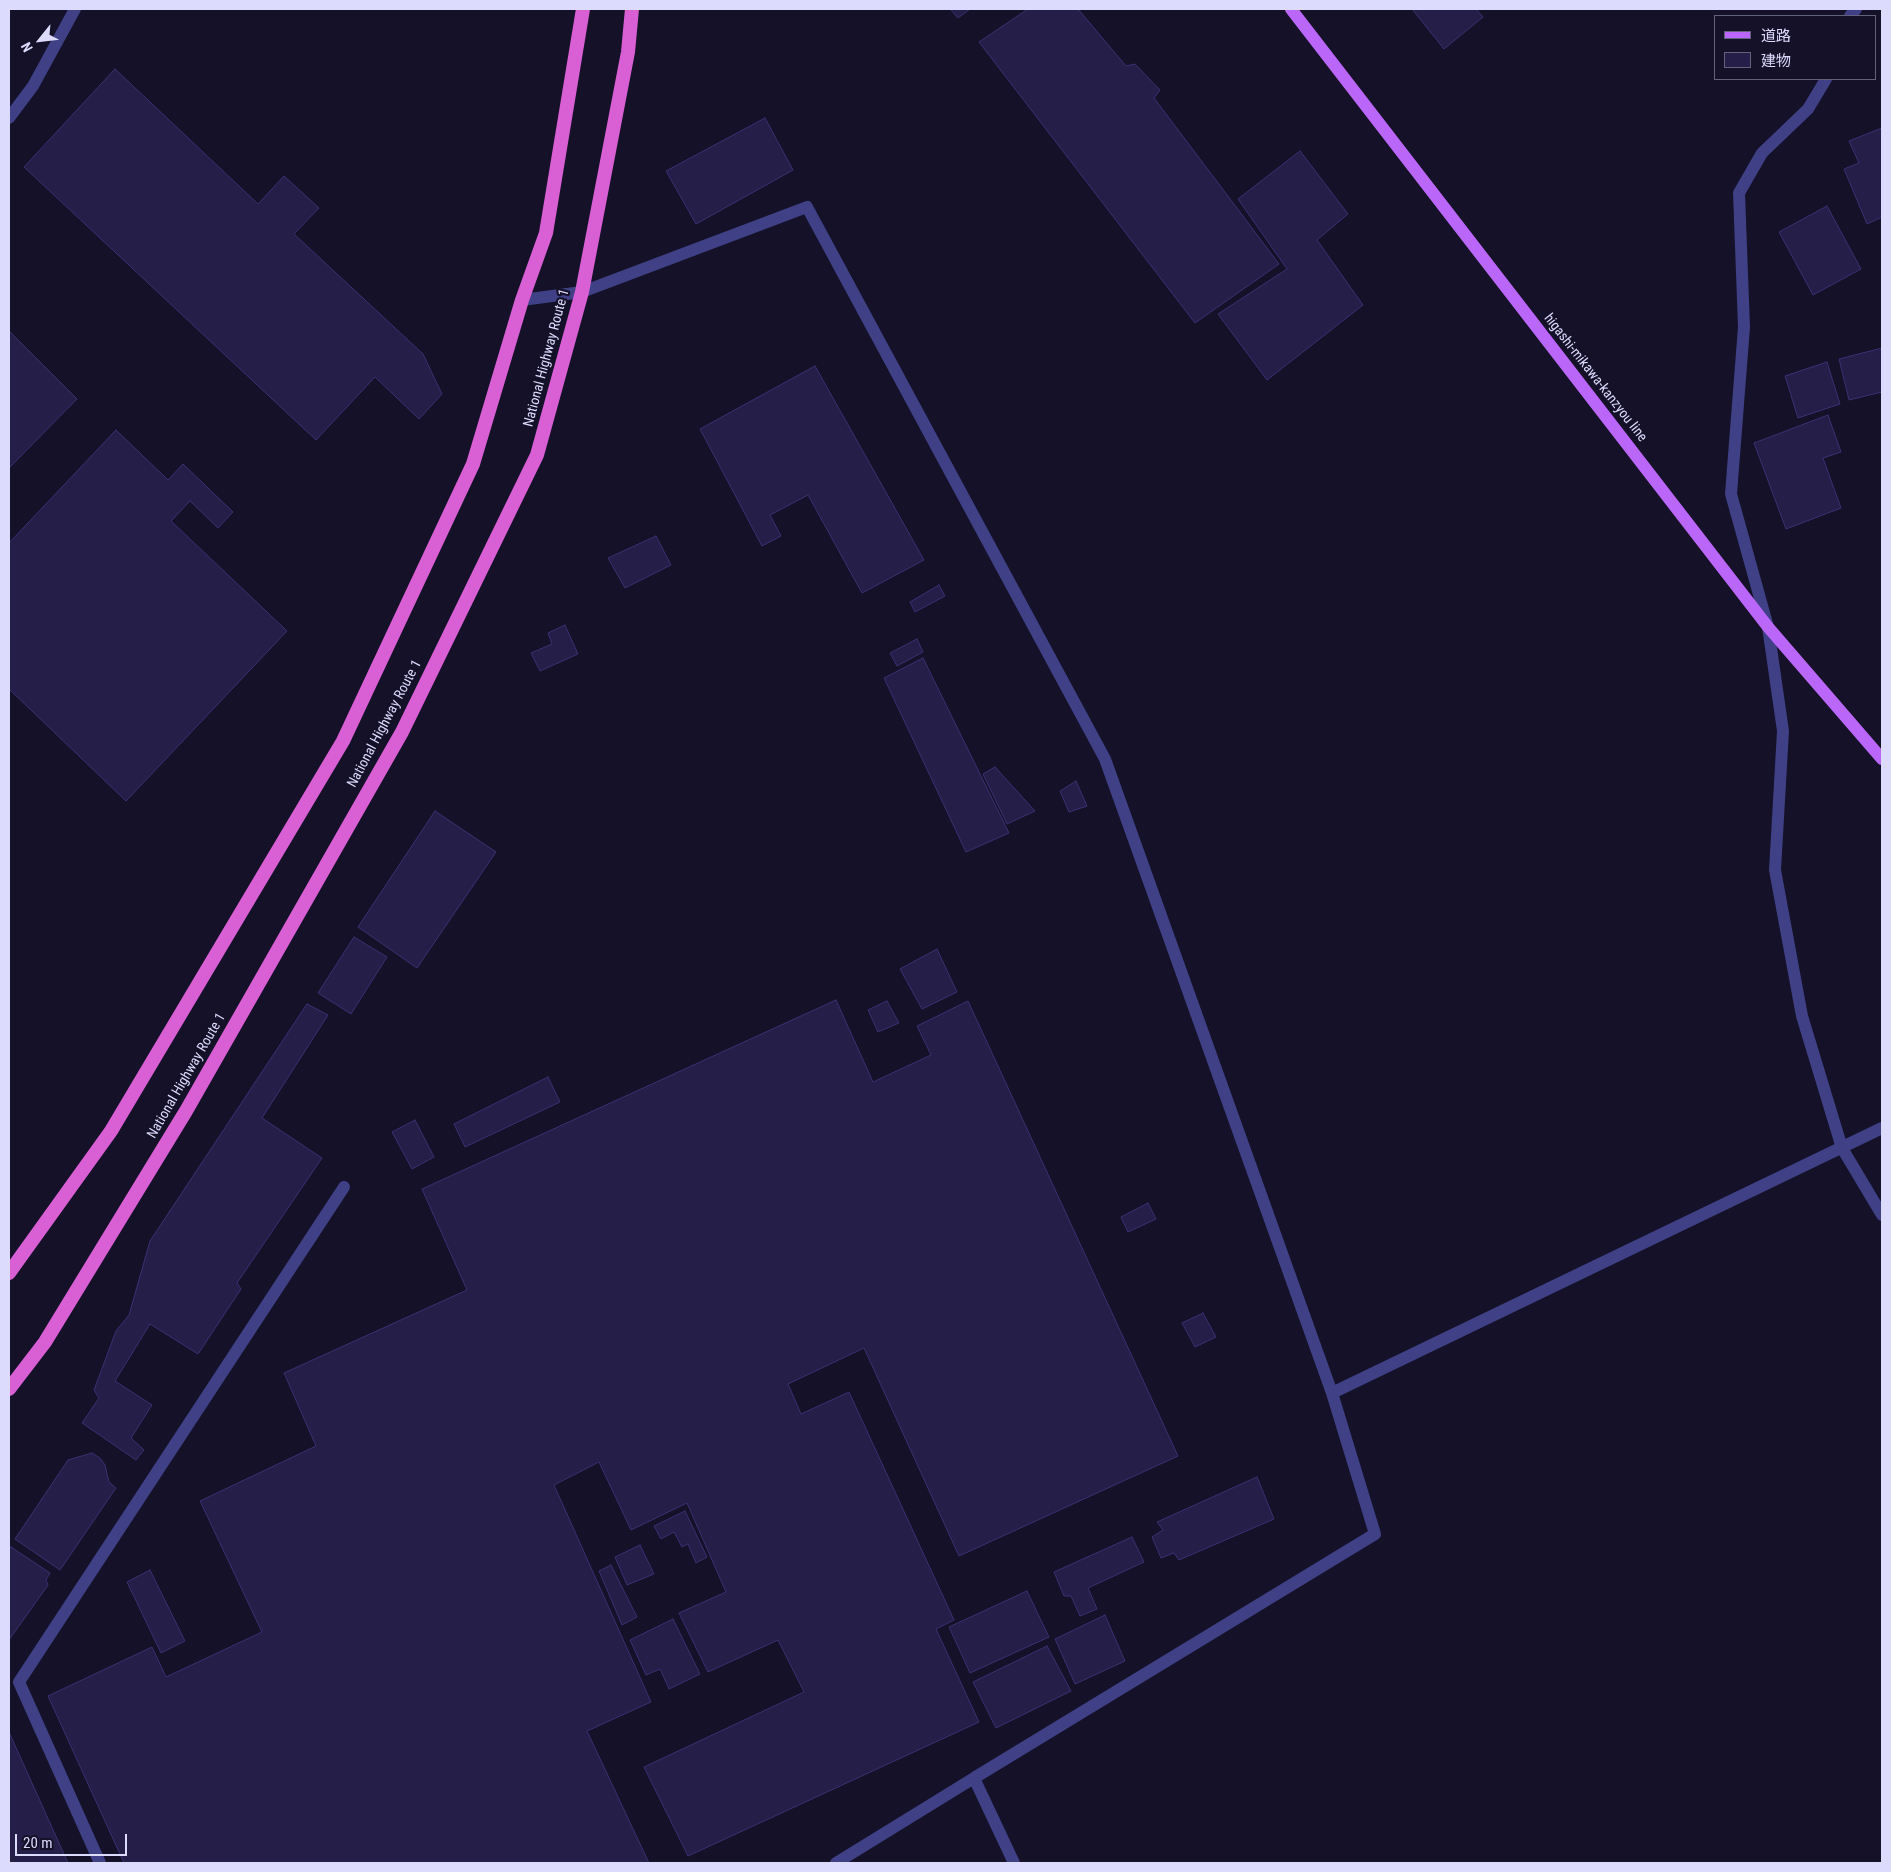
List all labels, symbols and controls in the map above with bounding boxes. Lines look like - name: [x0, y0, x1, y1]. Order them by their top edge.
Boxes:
- north arrow: [15, 15, 65, 65]
- legend: [1714, 15, 1876, 80]
- text: 道路: [1761, 27, 1791, 45]
- text: N: [18, 40, 36, 55]
- text: 建物: [1761, 52, 1791, 70]
- street label: National Highway Route 1: [521, 287, 573, 429]
- street label: higashi-mikawa-kanzyou line: [1540, 311, 1650, 445]
- street label: National Highway Route 1: [344, 657, 426, 791]
- street label: National Highway Route 1: [144, 1010, 230, 1142]
- scale bar: [18, 1824, 130, 1856]
- text: 20 m: [23, 1834, 53, 1852]

